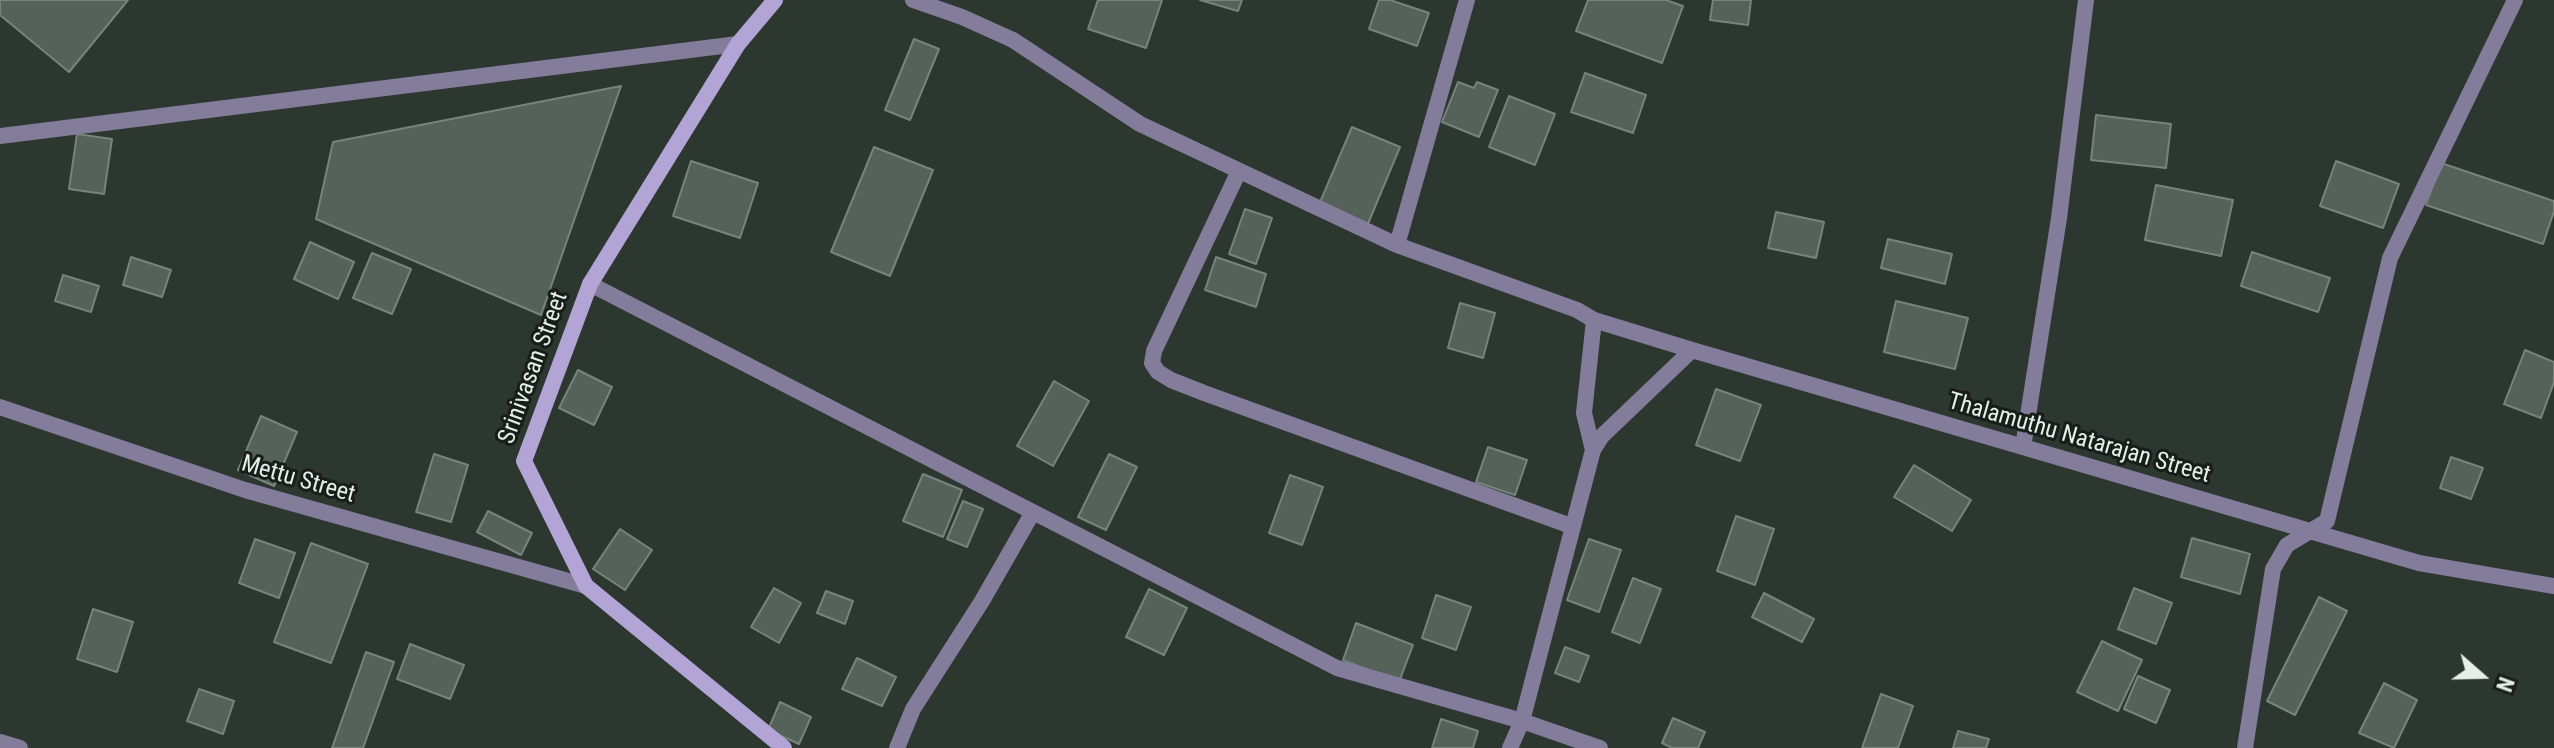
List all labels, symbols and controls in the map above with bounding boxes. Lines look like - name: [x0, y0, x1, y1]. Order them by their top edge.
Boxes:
- street label: Srinivasan Street: [493, 288, 575, 448]
- street label: Thalamuthu Natarajan Street: [1944, 388, 2214, 490]
- street label: Mettu Street: [238, 450, 358, 510]
- north arrow: [2442, 636, 2522, 716]
- text: N: [2491, 674, 2519, 695]

